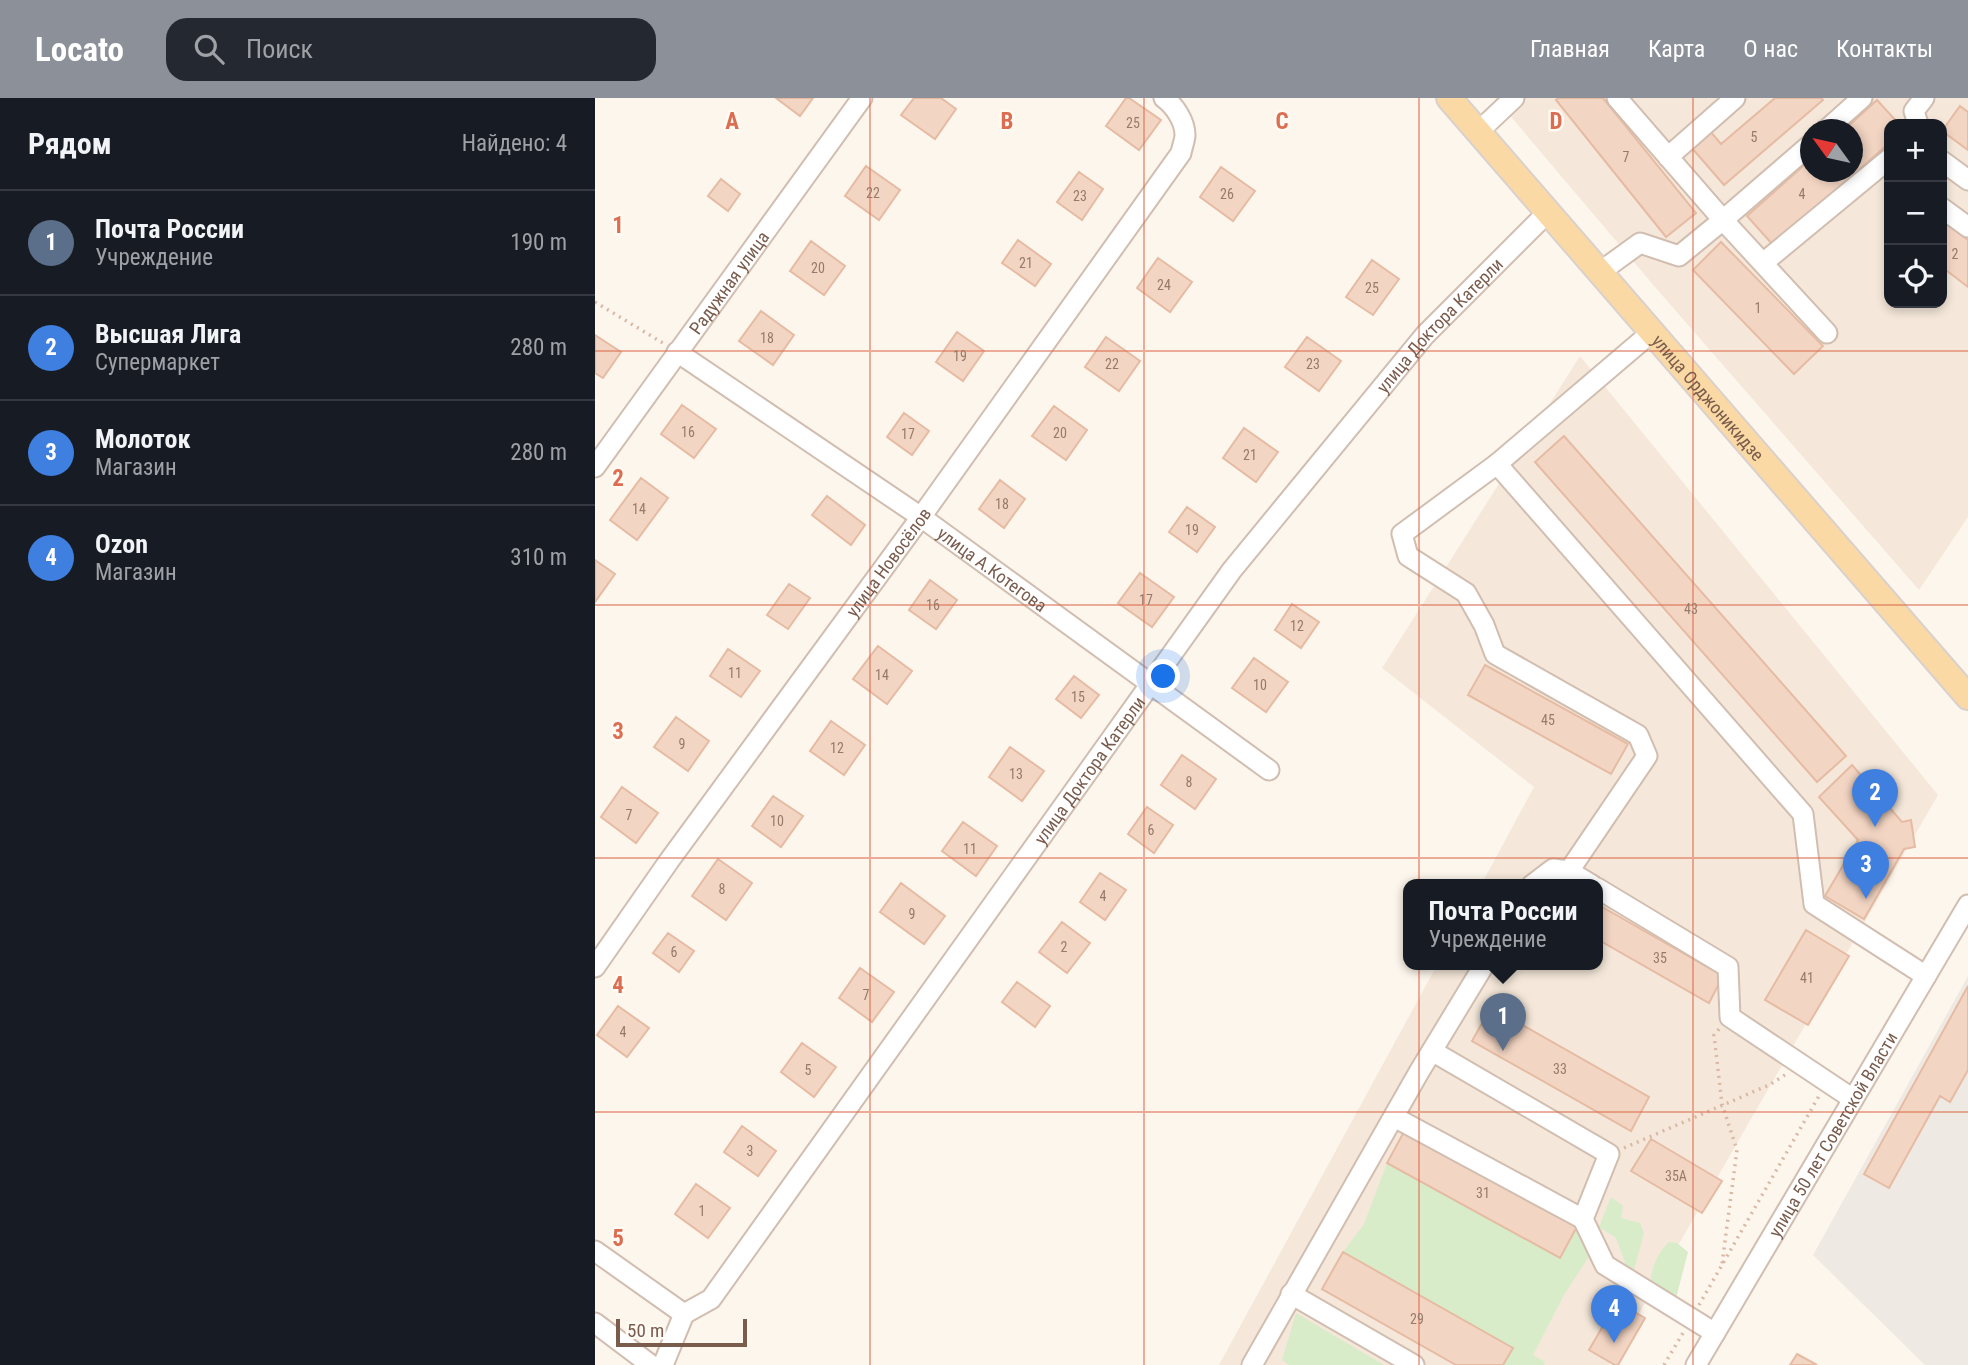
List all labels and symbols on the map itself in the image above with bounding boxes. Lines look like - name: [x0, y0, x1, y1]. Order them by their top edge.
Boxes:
- text: A: [725, 108, 739, 135]
- text: B: [1001, 108, 1013, 135]
- text: C: [1275, 108, 1289, 135]
- text: D: [1550, 108, 1563, 135]
- house number: 25: [1126, 115, 1140, 131]
- north arrow: [1800, 119, 1863, 182]
- house number: 5: [1751, 129, 1758, 145]
- house number: 7: [1623, 149, 1630, 165]
- house number: 22: [866, 185, 880, 201]
- house number: 26: [1220, 186, 1234, 202]
- house number: 4: [1799, 186, 1806, 202]
- house number: 23: [1073, 188, 1087, 204]
- text: 1: [612, 212, 624, 239]
- street label: Радужная улица: [684, 227, 773, 338]
- house number: 2: [1952, 246, 1959, 262]
- street label: улица Доктора Катерли: [1372, 253, 1507, 397]
- house number: 21: [1019, 255, 1033, 271]
- house number: 20: [811, 260, 825, 276]
- house number: 24: [1157, 277, 1171, 293]
- house number: 25: [1365, 280, 1379, 296]
- house number: 1: [1755, 300, 1761, 316]
- house number: 18: [760, 330, 774, 346]
- street label: улица Орджоникидзе: [1648, 330, 1769, 465]
- house number: 19: [953, 348, 967, 364]
- house number: 22: [1105, 356, 1119, 372]
- house number: 23: [1306, 356, 1320, 372]
- house number: 16: [681, 424, 695, 440]
- house number: 20: [1053, 425, 1067, 441]
- house number: 17: [901, 426, 915, 442]
- house number: 21: [1243, 447, 1257, 463]
- text: 2: [612, 465, 624, 492]
- house number: 18: [995, 496, 1009, 512]
- house number: 14: [632, 501, 646, 517]
- street label: улица Новосёлов: [841, 503, 935, 621]
- street label: улица А.Котегова: [934, 522, 1051, 616]
- house number: 19: [1185, 522, 1199, 538]
- house number: 17: [1139, 592, 1153, 608]
- house number: 16: [926, 597, 940, 613]
- house number: 43: [1684, 601, 1698, 617]
- house number: 12: [1290, 618, 1304, 634]
- your location: [1146, 659, 1180, 693]
- house number: 11: [728, 665, 742, 681]
- house number: 14: [875, 667, 889, 683]
- house number: 10: [1253, 677, 1267, 693]
- house number: 15: [1071, 689, 1085, 705]
- street label: улица Доктора Катерли: [1029, 692, 1149, 848]
- house number: 45: [1541, 712, 1555, 728]
- text: 3: [612, 718, 624, 745]
- house number: 9: [679, 736, 685, 752]
- house number: 12: [830, 740, 844, 756]
- house number: 13: [1009, 766, 1023, 782]
- pin: 2: [1852, 769, 1898, 827]
- house number: 8: [1186, 774, 1193, 790]
- house number: 7: [626, 807, 633, 823]
- house number: 10: [770, 813, 784, 829]
- house number: 6: [1148, 822, 1155, 838]
- house number: 11: [963, 841, 977, 857]
- pin: 3: [1843, 841, 1889, 899]
- house number: 8: [719, 881, 726, 897]
- house number: 4: [1100, 888, 1107, 904]
- house number: 9: [909, 906, 915, 922]
- house number: 2: [1061, 939, 1068, 955]
- house number: 6: [671, 944, 678, 960]
- house number: 35: [1653, 950, 1667, 966]
- house number: 41: [1800, 970, 1814, 986]
- text: 4: [612, 972, 624, 999]
- house number: 7: [863, 987, 870, 1003]
- pin: 1: [1480, 993, 1526, 1051]
- house number: 4: [620, 1024, 627, 1040]
- street label: улица 50 лет Советской Власти: [1764, 1028, 1901, 1241]
- house number: 33: [1553, 1061, 1567, 1077]
- house number: 5: [805, 1062, 812, 1078]
- house number: 3: [747, 1143, 753, 1159]
- house number: 35А: [1665, 1168, 1687, 1184]
- house number: 31: [1476, 1185, 1490, 1201]
- house number: 1: [699, 1203, 705, 1219]
- text: 5: [612, 1225, 624, 1252]
- pin: 4: [1591, 1285, 1637, 1343]
- house number: 29: [1410, 1311, 1424, 1327]
- scale bar: [616, 1316, 747, 1348]

